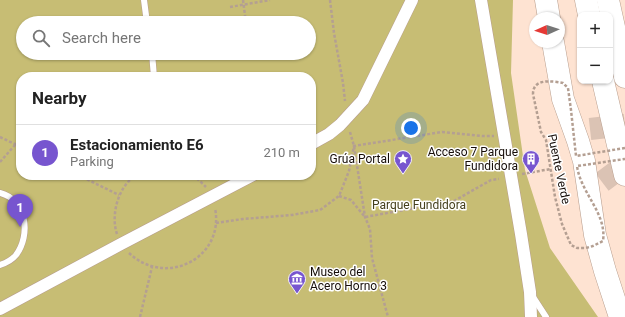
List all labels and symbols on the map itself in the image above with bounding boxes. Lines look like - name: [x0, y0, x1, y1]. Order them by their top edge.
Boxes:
- north arrow: [529, 12, 565, 48]
- your location: [401, 118, 421, 138]
- street label: Puente Verde: [545, 133, 573, 205]
- place label: Acceso 7 Parque Fundidora: [428, 145, 518, 173]
- place icon: Grúa Portal: [393, 149, 413, 174]
- building icon: Acceso 7 Parque Fundidora: [521, 149, 541, 174]
- place label: Grúa Portal: [330, 152, 390, 166]
- pin: 1: [7, 194, 33, 227]
- park label: Parque Fundidora: [372, 198, 466, 212]
- place label: Museo del Acero Horno 3: [310, 265, 387, 293]
- museum icon: Museo del Acero Horno 3: [287, 269, 307, 294]

